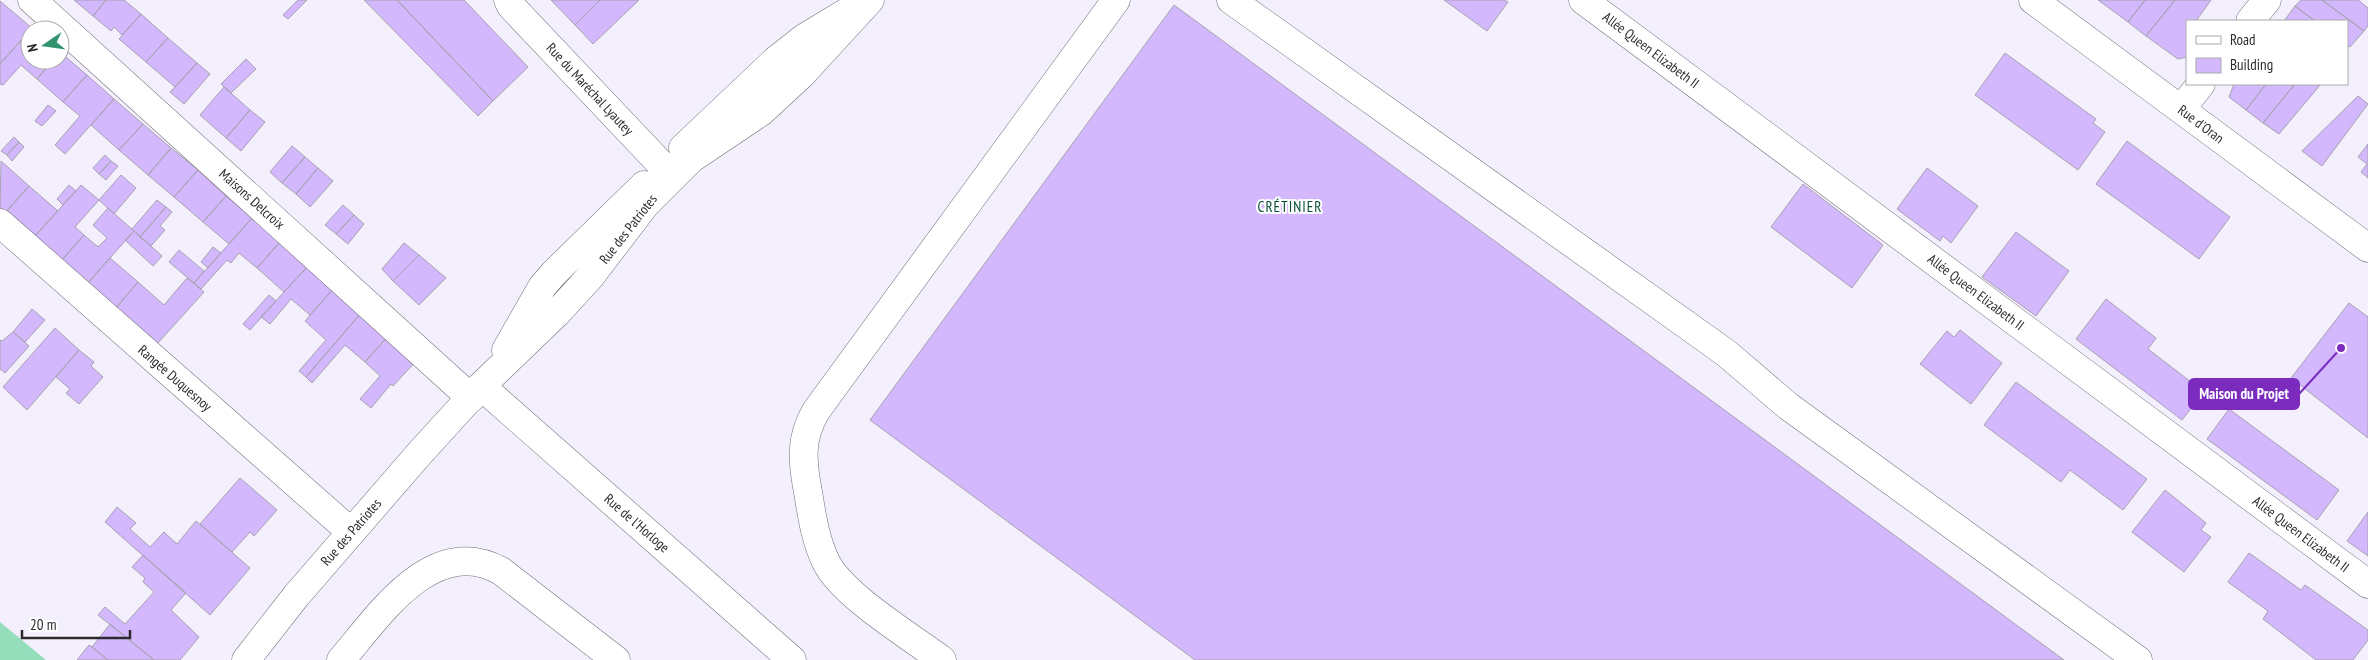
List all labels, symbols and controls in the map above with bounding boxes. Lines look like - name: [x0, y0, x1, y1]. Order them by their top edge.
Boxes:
- street label: Allée Queen Elizabeth II: [1599, 8, 1703, 92]
- north arrow: [20, 20, 70, 70]
- legend: [2186, 20, 2348, 85]
- text: Road: [2230, 30, 2256, 49]
- street label: Rue du Maréchal Lyautey: [543, 39, 638, 140]
- text: N: [23, 42, 42, 54]
- text: Building: [2230, 55, 2273, 74]
- street label: Rue d'Oran: [2174, 101, 2228, 147]
- street label: Maisons Delcroix: [215, 165, 289, 233]
- street label: Rue des Patriotes: [595, 190, 661, 268]
- district label: CRÉTINIER: [1258, 197, 1322, 216]
- street label: Allée Queen Elizabeth II: [1924, 250, 2028, 334]
- street label: Rangée Duquesnoy: [134, 341, 216, 416]
- callout: Maison du Projet: [2189, 379, 2299, 409]
- text: Maison du Projet: [2199, 384, 2290, 403]
- street label: Rue de l'Horloge: [601, 490, 674, 556]
- street label: Allée Queen Elizabeth II: [2249, 492, 2353, 576]
- street label: Rue des Patriotes: [317, 494, 385, 569]
- scale bar: [22, 608, 130, 640]
- text: 20 m: [30, 615, 56, 634]

